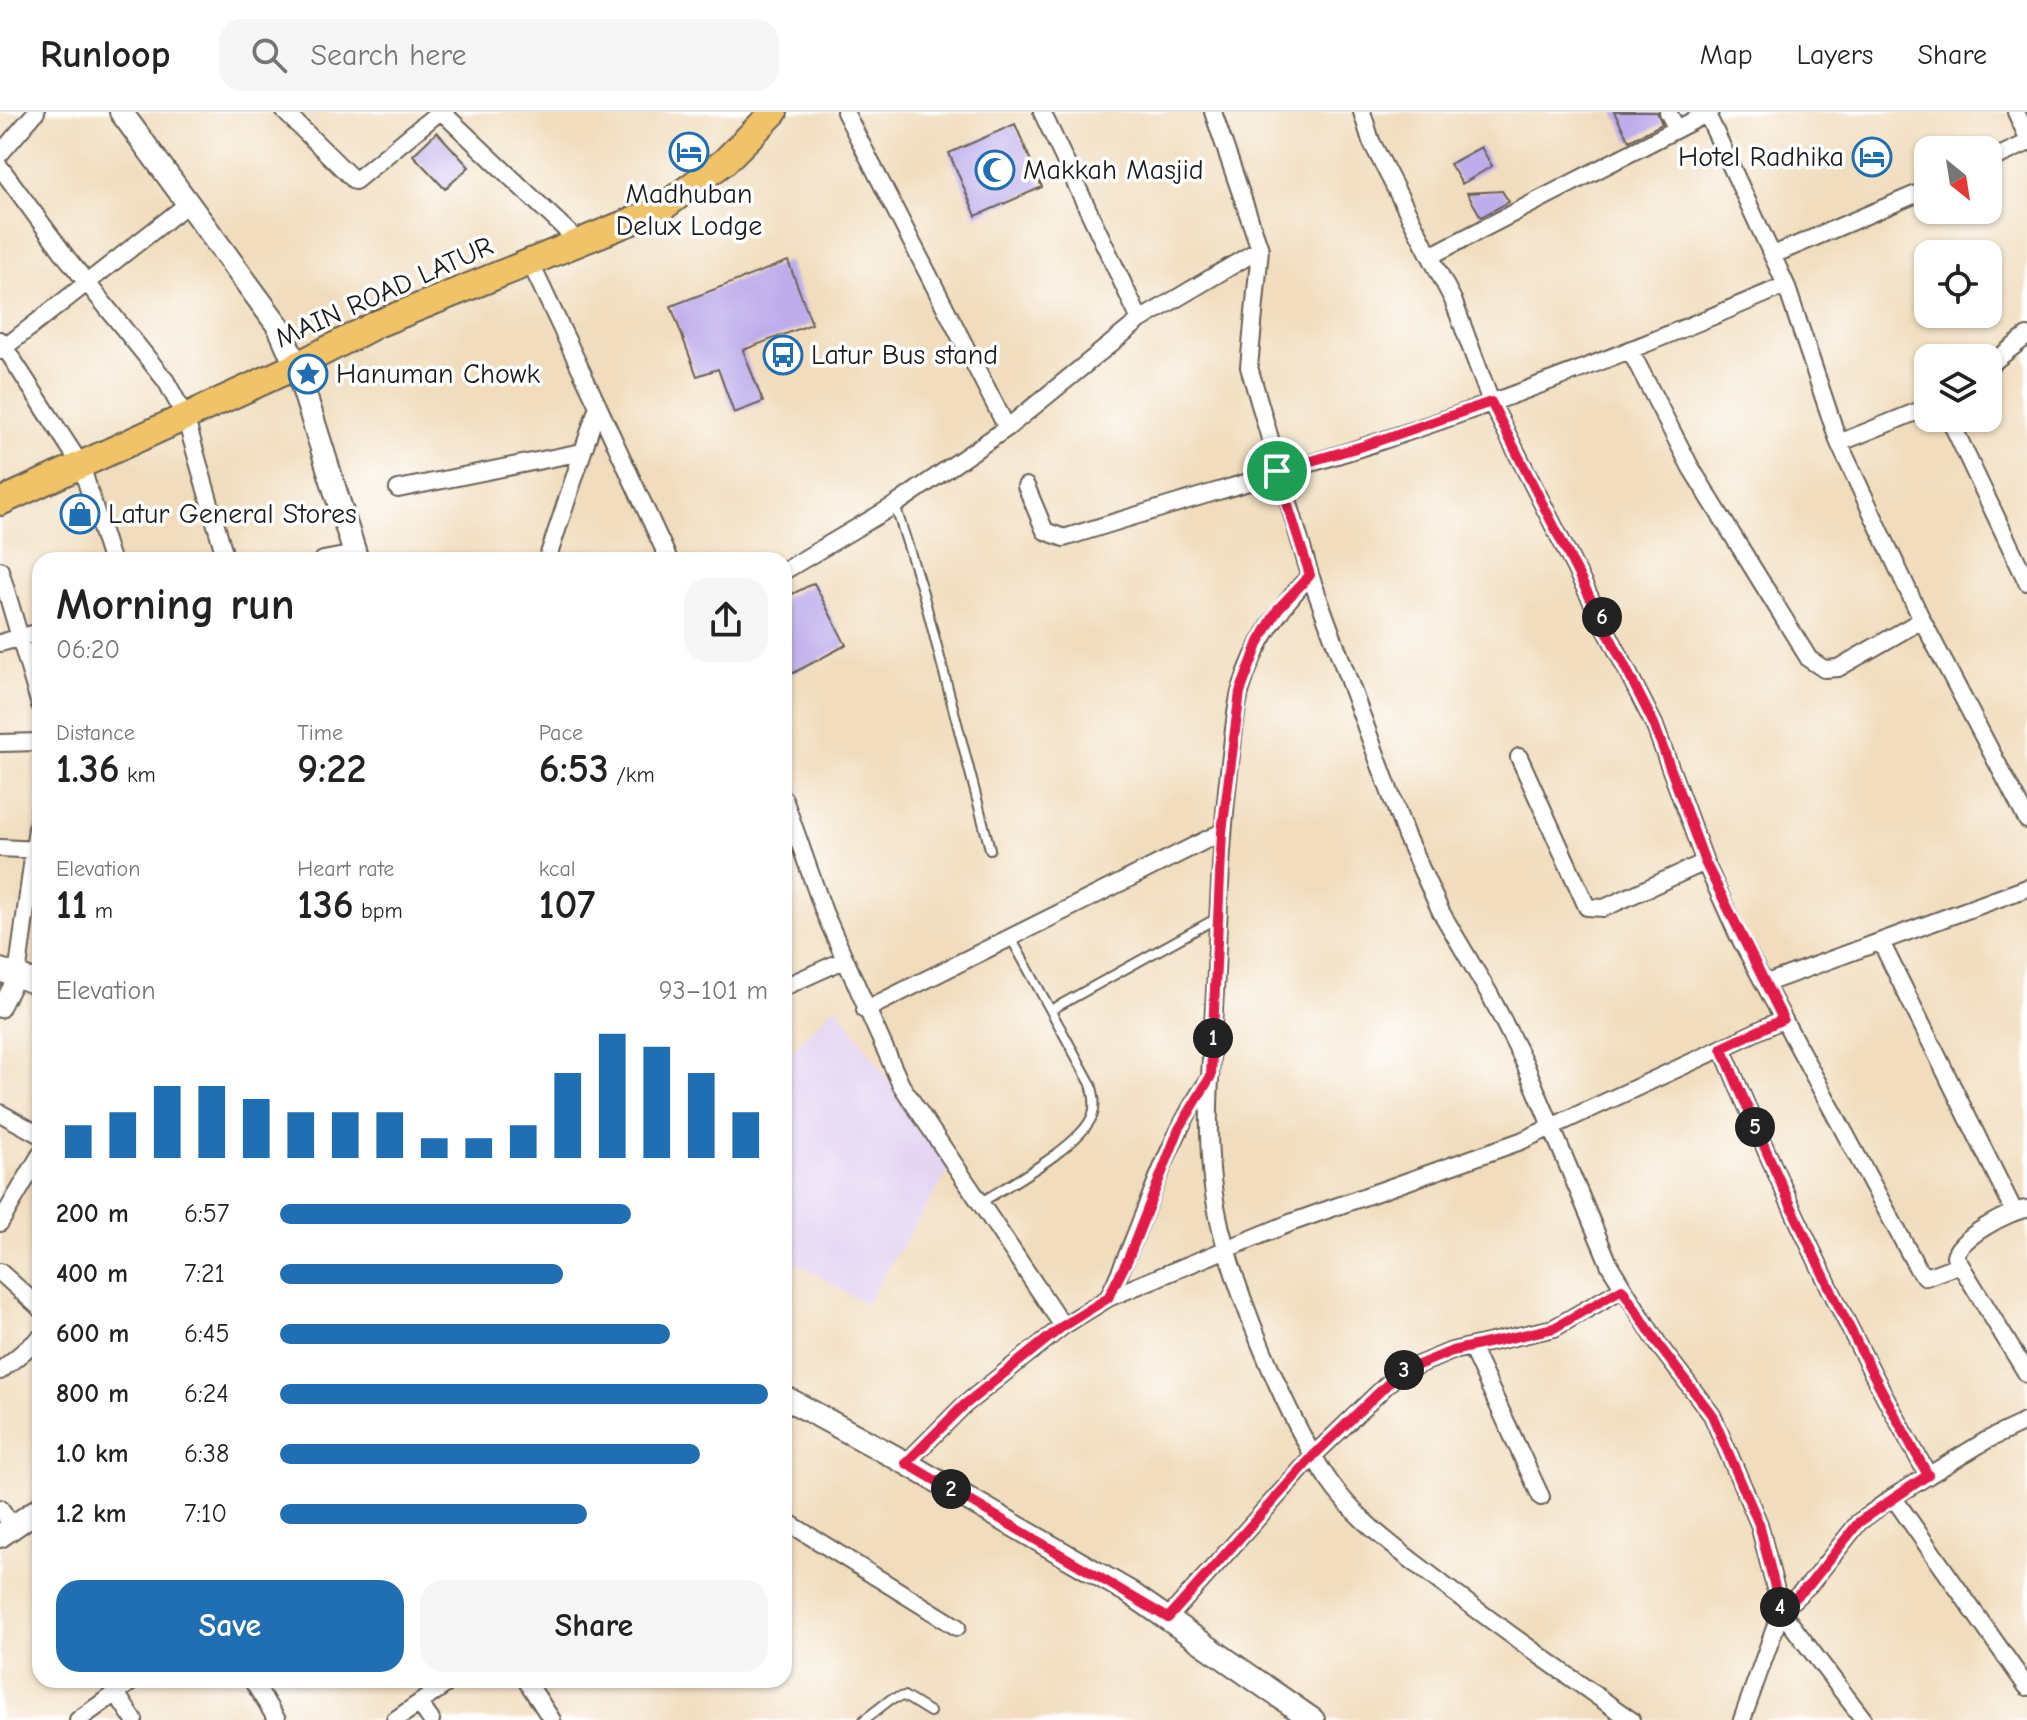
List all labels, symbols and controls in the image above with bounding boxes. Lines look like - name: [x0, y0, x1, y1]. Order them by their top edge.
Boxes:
- search box: [219, 19, 779, 91]
- text: Runloop: [40, 33, 171, 77]
- icon: search: [247, 33, 291, 77]
- text: Search here: [311, 38, 467, 73]
- text: Map: [1700, 39, 1753, 71]
- text: Layers: [1797, 39, 1873, 71]
- text: Share: [1917, 39, 1987, 71]
- hotel icon: Madhuban Delux Lodge: [668, 131, 710, 173]
- hotel icon: Hotel Radhika: [1851, 136, 1893, 178]
- north arrow: [1914, 136, 2002, 224]
- map controls: [1914, 136, 2002, 432]
- place label: Hotel Radhika: [1678, 141, 1844, 173]
- mosque icon: Makkah Masjid: [974, 149, 1016, 191]
- place label: Makkah Masjid: [1023, 154, 1204, 186]
- place label: Madhuban Delux Lodge: [616, 178, 762, 242]
- street label: MAIN ROAD LATUR: [270, 230, 498, 354]
- button: locate: [1914, 240, 2002, 328]
- bus stop icon: Latur Bus stand: [762, 334, 804, 376]
- place label: Latur Bus stand: [811, 339, 998, 371]
- button: layers: [1914, 344, 2002, 432]
- place icon: Hanuman Chowk: [287, 353, 329, 395]
- place label: Hanuman Chowk: [336, 358, 540, 390]
- pin: [1243, 437, 1311, 505]
- icon: arrive: [1255, 449, 1299, 493]
- shop icon: Latur General Stores: [59, 493, 101, 535]
- place label: Latur General Stores: [108, 498, 357, 530]
- button: share: [684, 578, 768, 662]
- text: Morning run: [56, 579, 295, 630]
- pin: 6: [1582, 597, 1622, 637]
- text: 6: [1596, 604, 1608, 630]
- text: 06:20: [56, 635, 120, 665]
- text: Distance: [56, 720, 135, 746]
- text: Time: [297, 720, 343, 746]
- text: Pace: [539, 720, 583, 746]
- text: 1.36: [56, 746, 120, 792]
- text: 9:22: [297, 746, 366, 792]
- text: 6:53: [539, 746, 609, 792]
- text: km: [120, 762, 156, 788]
- text: /km: [609, 762, 655, 788]
- text: Elevation: [56, 856, 140, 882]
- text: Heart rate: [297, 856, 394, 882]
- text: kcal: [539, 856, 576, 882]
- text: 11: [56, 882, 87, 928]
- text: 136: [297, 882, 354, 928]
- text: 107: [539, 882, 595, 928]
- text: m: [87, 898, 113, 924]
- text: bpm: [354, 898, 403, 924]
- text: Elevation: [56, 976, 156, 1006]
- text: 93–101 m: [659, 976, 768, 1006]
- pin: 1: [1193, 1018, 1233, 1058]
- text: 1: [1209, 1025, 1217, 1051]
- pin: 5: [1735, 1107, 1775, 1147]
- text: 5: [1749, 1114, 1761, 1140]
- text: 200 m: [56, 1199, 129, 1229]
- text: 6:57: [184, 1199, 229, 1229]
- text: 400 m: [56, 1259, 128, 1289]
- text: 7:21: [184, 1259, 225, 1289]
- text: 600 m: [56, 1319, 129, 1349]
- text: 6:45: [184, 1319, 229, 1349]
- pin: 3: [1384, 1350, 1424, 1390]
- text: 3: [1399, 1357, 1409, 1383]
- text: 800 m: [56, 1379, 129, 1409]
- text: 6:24: [184, 1379, 229, 1409]
- text: 1.0 km: [56, 1439, 128, 1469]
- text: 6:38: [184, 1439, 229, 1469]
- pin: 2: [931, 1469, 971, 1509]
- text: 2: [946, 1476, 956, 1502]
- text: 1.2 km: [56, 1499, 127, 1529]
- text: 7:10: [184, 1499, 227, 1529]
- button: Save: [56, 1580, 404, 1672]
- button: Share: [420, 1580, 768, 1672]
- pin: 4: [1760, 1587, 1800, 1627]
- text: 4: [1775, 1594, 1785, 1620]

